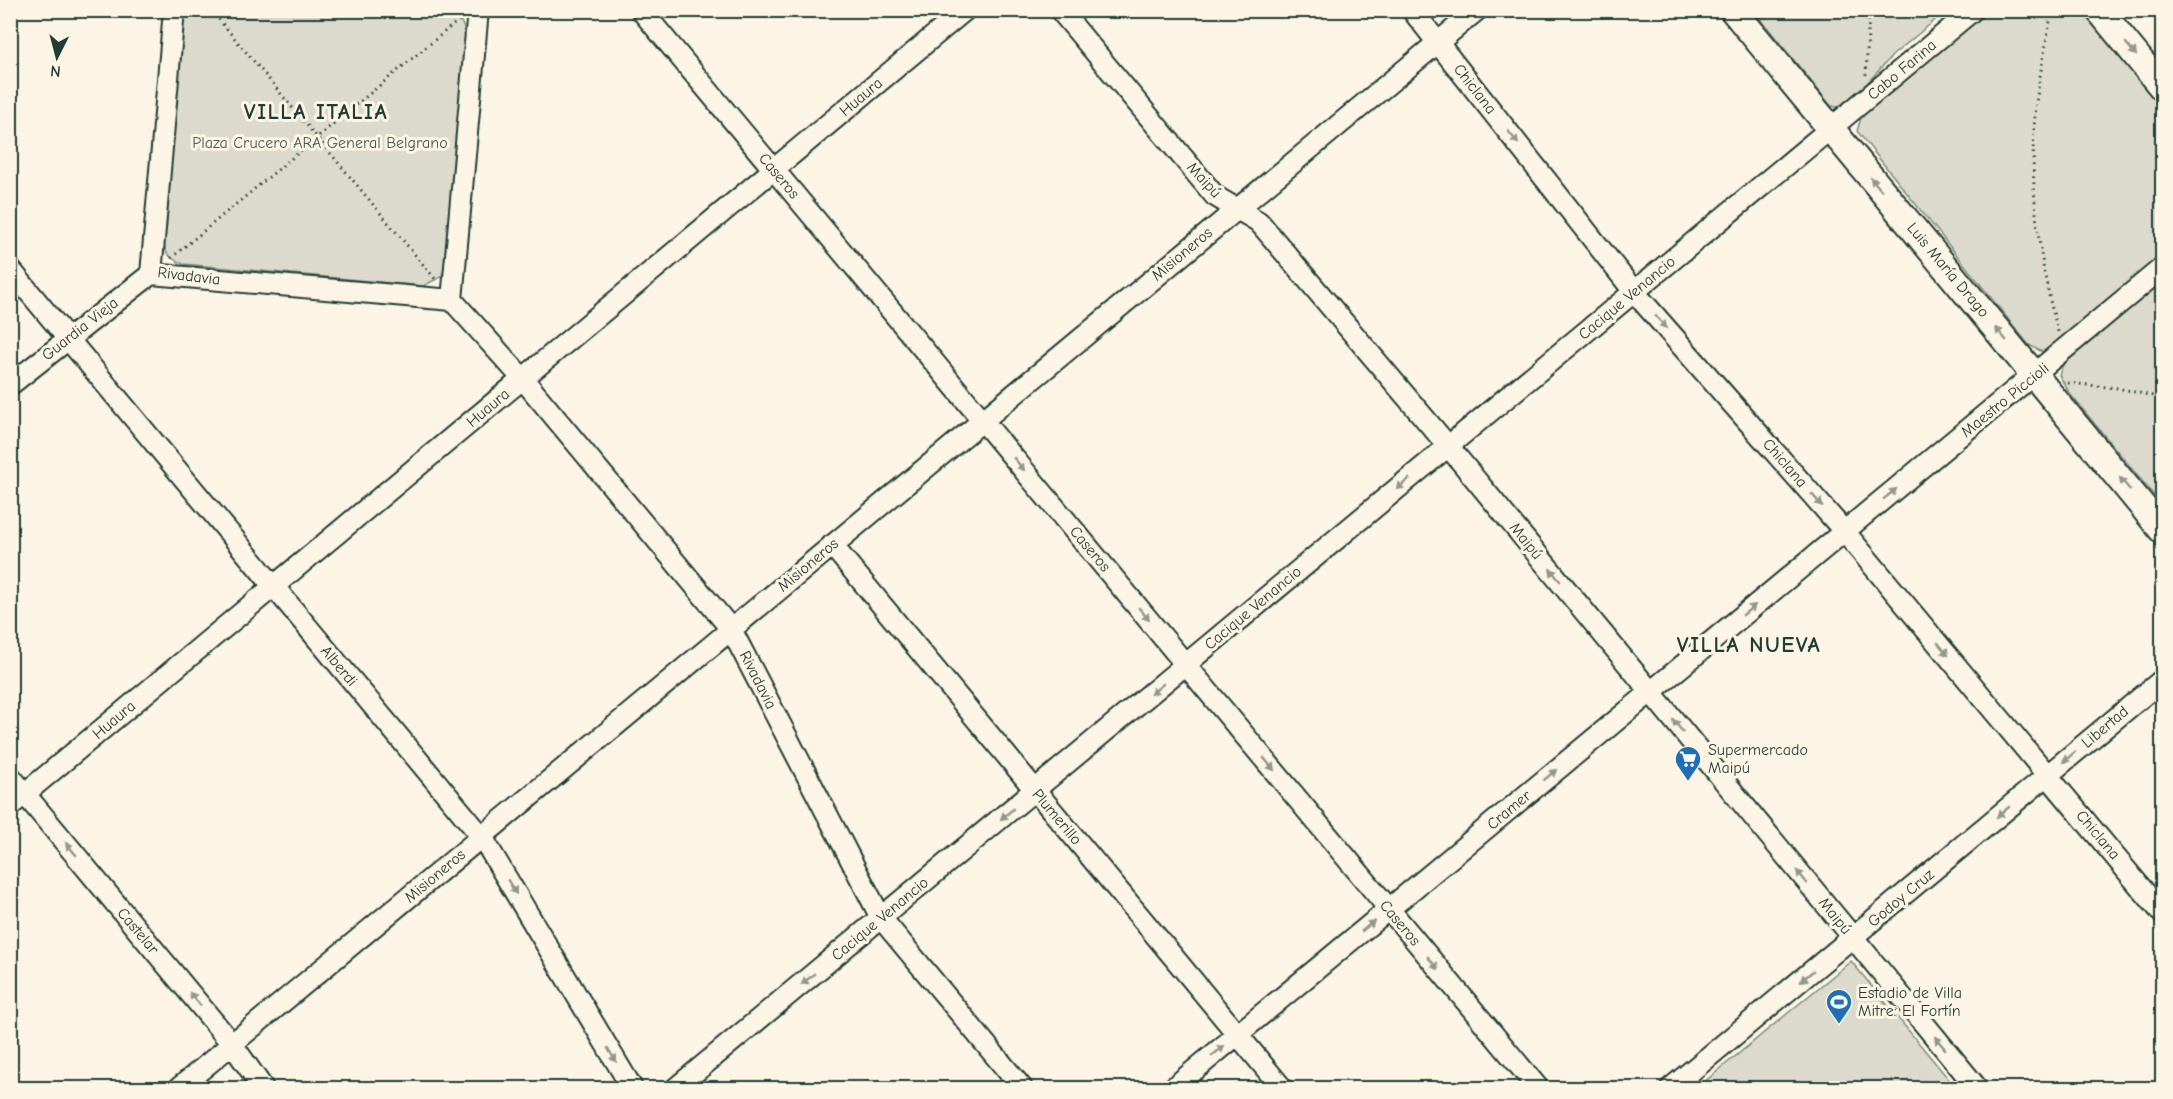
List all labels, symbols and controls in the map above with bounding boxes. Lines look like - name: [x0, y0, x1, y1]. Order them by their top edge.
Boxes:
- north arrow: [27, 27, 87, 87]
- street label: Cabo Farina: [1864, 36, 1940, 104]
- one-way arrow: [2124, 41, 2137, 56]
- street label: Chiclana: [1450, 60, 1500, 118]
- text: N: [49, 61, 62, 80]
- street label: Huaura: [836, 74, 886, 120]
- district label: VILLA ITALIA: [244, 99, 388, 125]
- one-way arrow: [1506, 129, 1519, 145]
- park label: Plaza Crucero ARA General Belgrano: [192, 134, 448, 152]
- street label: Caseros: [755, 150, 803, 203]
- street label: Maipú: [1183, 159, 1225, 201]
- one-way arrow: [1870, 176, 1883, 192]
- street label: Luis María Drago: [1903, 219, 1993, 321]
- street label: Misioneros: [1148, 223, 1216, 285]
- street label: Cacique Venancio: [1575, 252, 1679, 344]
- street label: Rivadavia: [157, 263, 221, 289]
- street label: Guardia Vieja: [38, 294, 122, 364]
- one-way arrow: [1654, 314, 1667, 329]
- one-way arrow: [1995, 327, 2008, 342]
- street label: Maestro Piccioli: [1957, 359, 2053, 441]
- street label: Huaura: [463, 385, 513, 431]
- street label: Chiclana: [1759, 435, 1811, 491]
- one-way arrow: [1013, 456, 1026, 472]
- one-way arrow: [1395, 477, 1411, 490]
- one-way arrow: [2120, 477, 2132, 492]
- one-way arrow: [1882, 487, 1898, 500]
- one-way arrow: [1810, 492, 1823, 507]
- street label: Maipú: [1506, 519, 1546, 563]
- street label: Caseros: [1066, 523, 1114, 576]
- street label: Misioneros: [774, 534, 842, 596]
- street label: Cacique Venancio: [1201, 562, 1305, 654]
- one-way arrow: [1549, 568, 1561, 583]
- one-way arrow: [1741, 604, 1756, 617]
- one-way arrow: [1137, 606, 1150, 621]
- district label: VILLA NUEVA: [1677, 632, 1821, 658]
- one-way arrow: [1936, 641, 1949, 656]
- street label: Alberdi: [317, 642, 361, 690]
- street label: Rivadavia: [736, 648, 780, 712]
- one-way arrow: [1150, 682, 1165, 695]
- street label: Huaura: [89, 697, 139, 743]
- street label: Libertad: [2078, 702, 2132, 752]
- one-way arrow: [1672, 718, 1685, 734]
- place label: Supermercado Maipú: [1708, 741, 1808, 777]
- supermarket icon: Supermercado Maipú: [1673, 744, 1703, 782]
- one-way arrow: [2062, 750, 2077, 763]
- one-way arrow: [1262, 756, 1275, 772]
- one-way arrow: [1542, 769, 1557, 782]
- street label: Plumerillo: [1028, 785, 1086, 849]
- street label: Cramer: [1483, 786, 1535, 834]
- one-way arrow: [1995, 806, 2011, 819]
- one-way arrow: [999, 807, 1015, 820]
- street label: Chiclana: [2072, 807, 2124, 863]
- one-way arrow: [64, 841, 77, 857]
- street label: Misioneros: [401, 845, 469, 907]
- street label: Godoy Cruz: [1864, 865, 1938, 931]
- one-way arrow: [1796, 870, 1809, 885]
- street label: Cacique Venancio: [828, 873, 932, 965]
- one-way arrow: [506, 879, 517, 895]
- street label: Maipú: [1815, 894, 1855, 938]
- street label: Caseros: [1376, 897, 1424, 950]
- street label: Castelar: [113, 904, 163, 958]
- one-way arrow: [1360, 920, 1376, 933]
- one-way arrow: [1427, 955, 1440, 971]
- one-way arrow: [1800, 969, 1815, 981]
- one-way arrow: [800, 972, 816, 985]
- place label: Estadio de Villa Mitre: El Fortín: [1858, 984, 1962, 1020]
- sports icon: Estadio de Villa Mitre: El Fortín: [1824, 987, 1854, 1025]
- one-way arrow: [189, 992, 202, 1007]
- one-way arrow: [1934, 1036, 1946, 1051]
- one-way arrow: [1210, 1045, 1225, 1058]
- one-way arrow: [607, 1047, 617, 1064]

